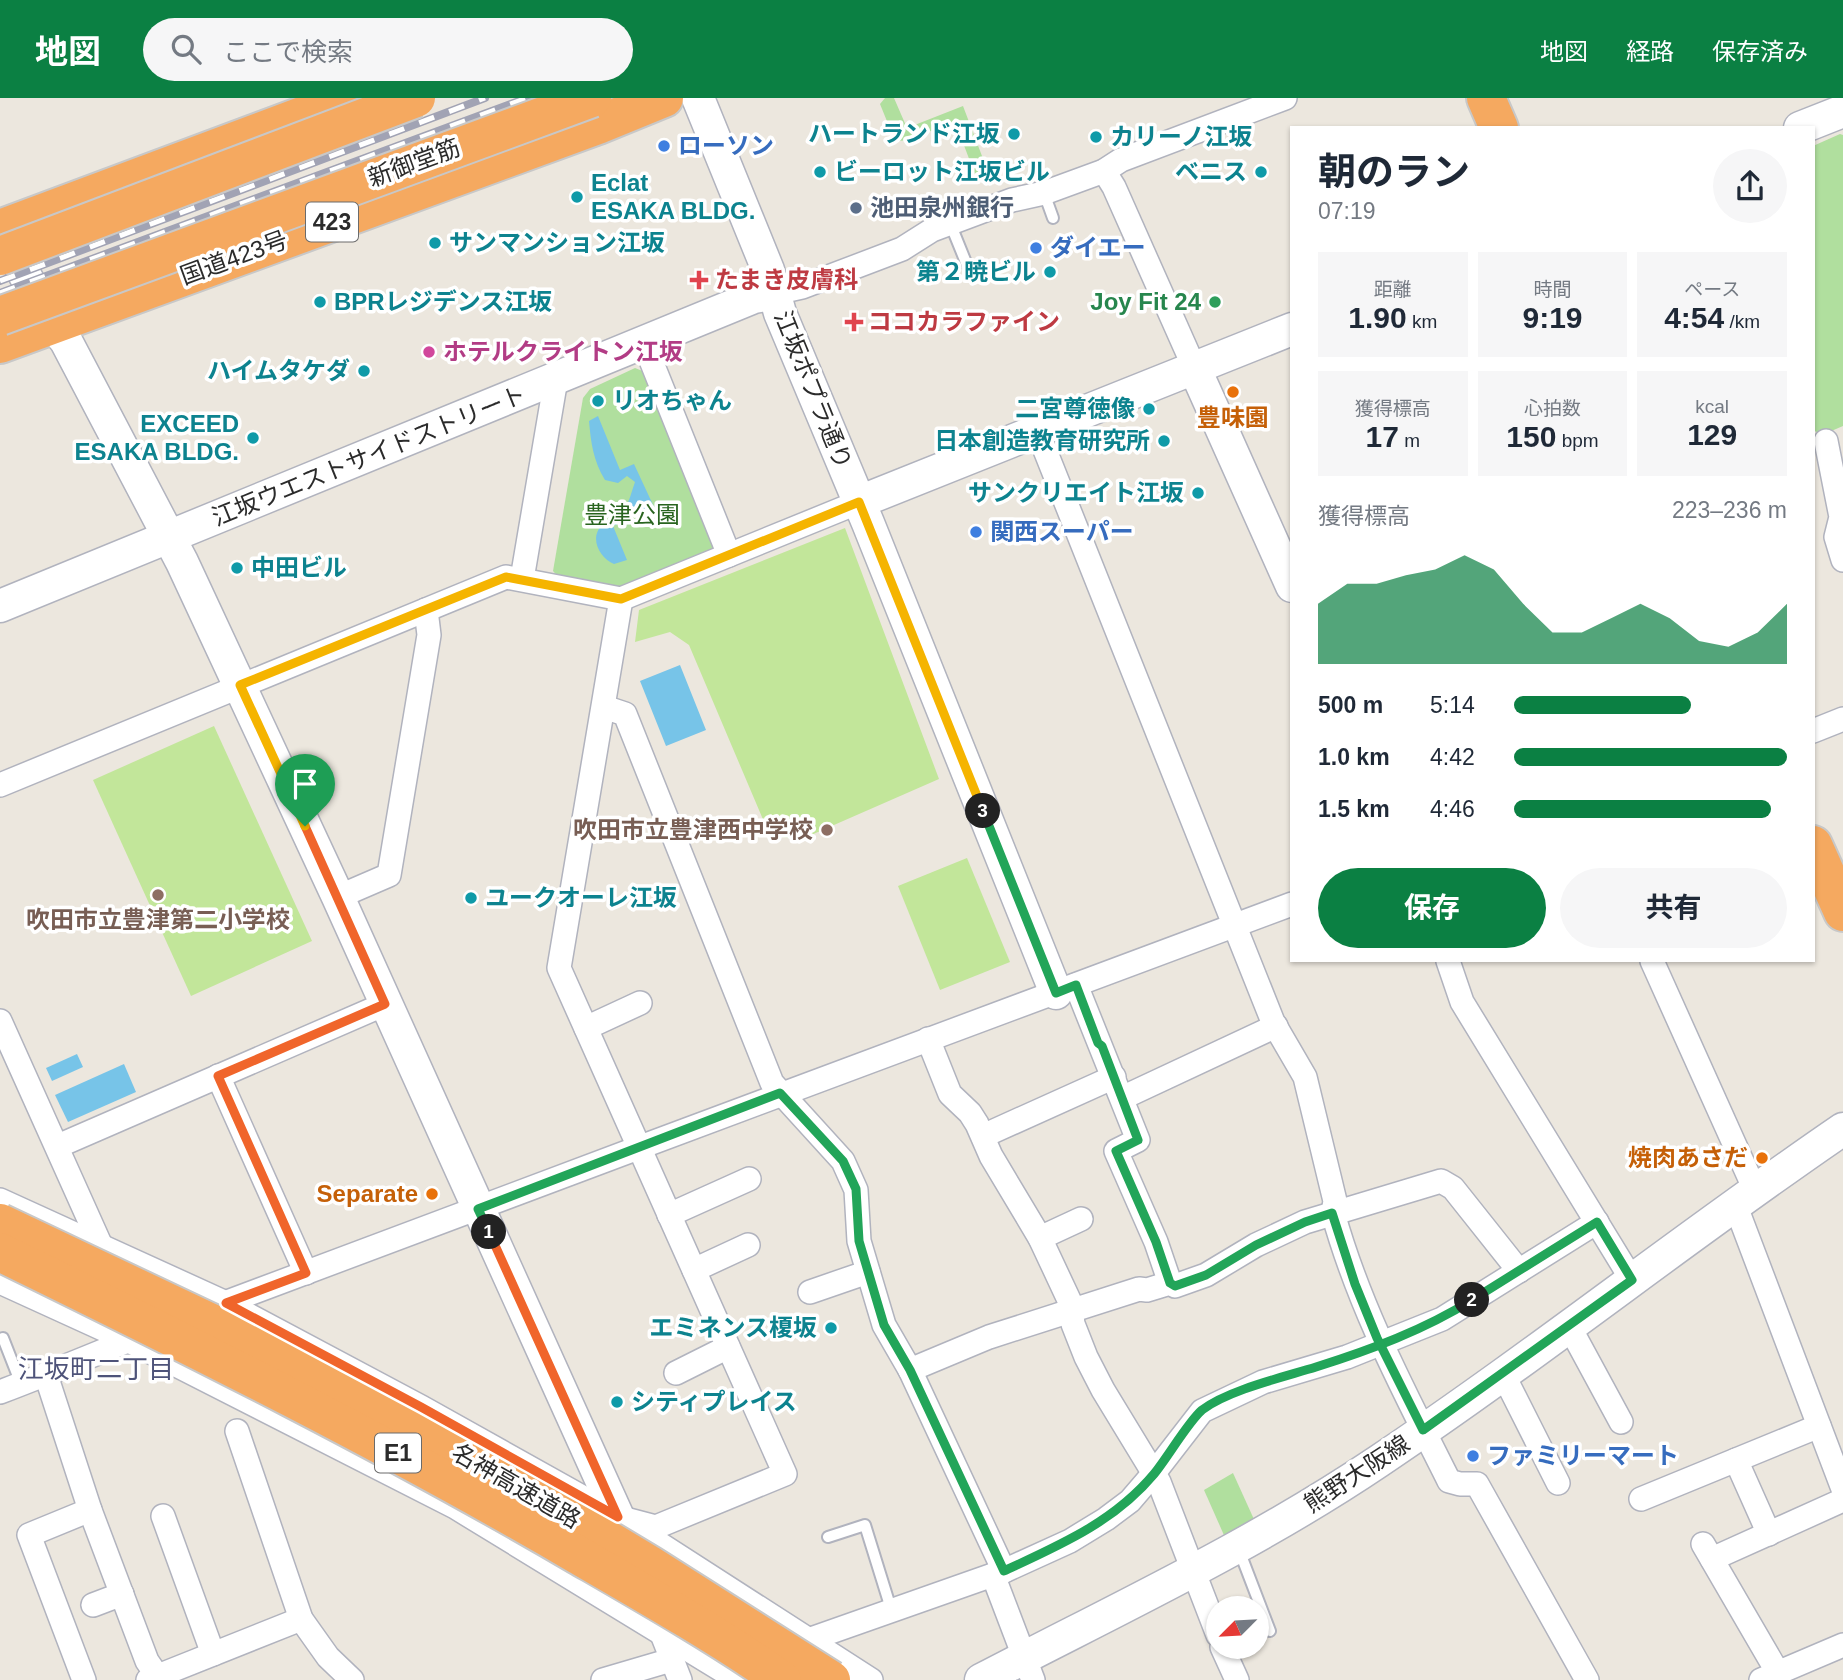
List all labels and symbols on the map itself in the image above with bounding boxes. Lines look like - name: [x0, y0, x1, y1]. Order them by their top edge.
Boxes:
- place label: ハートランド江坂: [808, 120, 1000, 147]
- place label: カリーノ江坂: [1110, 123, 1253, 150]
- marker: ハートランド江坂: [1006, 126, 1022, 142]
- marker: カリーノ江坂: [1088, 129, 1104, 145]
- place label: ローソン: [678, 132, 774, 159]
- street label: 新御堂筋: [364, 133, 464, 192]
- marker: ローソン: [656, 138, 672, 154]
- place label: ビーロット江坂ビル: [834, 158, 1050, 185]
- place label: ベニス: [1175, 158, 1247, 185]
- marker: ビーロット江坂ビル: [812, 164, 828, 180]
- marker: ベニス: [1253, 164, 1269, 180]
- place label: Eclat ESAKA BLDG.: [591, 169, 755, 224]
- marker: Eclat ESAKA BLDG.: [569, 189, 585, 205]
- place label: 池田泉州銀行: [870, 194, 1014, 221]
- marker: 池田泉州銀行: [848, 200, 864, 216]
- road number: 423: [306, 203, 358, 242]
- street label: 国道423号: [177, 226, 291, 289]
- place label: サンマンション江坂: [449, 229, 665, 256]
- place label: ダイエー: [1050, 234, 1146, 261]
- marker: サンマンション江坂: [427, 235, 443, 251]
- marker: ダイエー: [1028, 240, 1044, 256]
- place label: 第２暁ビル: [916, 258, 1036, 285]
- marker: 第２暁ビル: [1042, 264, 1058, 280]
- place label: たまき皮膚科: [715, 266, 858, 293]
- marker: たまき皮膚科: [689, 270, 709, 290]
- place label: BPRレジデンス江坂: [334, 288, 552, 315]
- place label: Joy Fit 24: [1090, 288, 1202, 315]
- marker: BPRレジデンス江坂: [312, 294, 328, 310]
- marker: Joy Fit 24: [1207, 294, 1223, 310]
- street label: 江坂ポプラ通り: [769, 307, 857, 473]
- place label: ココカラファイン: [868, 308, 1060, 335]
- marker: ココカラファイン: [846, 314, 862, 330]
- place label: ホテルクライトン江坂: [443, 338, 683, 365]
- marker: ホテルクライトン江坂: [421, 344, 437, 360]
- place label: ハイムタケダ: [207, 357, 350, 384]
- marker: ハイムタケダ: [356, 363, 372, 379]
- street label: 江坂ウエストサイドストリート: [208, 380, 530, 531]
- marker: 豊味園: [1225, 384, 1241, 400]
- place label: リオちゃん: [612, 387, 732, 414]
- marker: リオちゃん: [590, 393, 606, 409]
- place label: 二宮尊徳像: [1015, 395, 1135, 422]
- marker: 二宮尊徳像: [1141, 401, 1157, 417]
- place label: 豊味園: [1197, 404, 1269, 431]
- place label: EXCEED ESAKA BLDG.: [75, 410, 239, 465]
- place label: 日本創造教育研究所: [934, 427, 1150, 454]
- marker: EXCEED ESAKA BLDG.: [245, 430, 261, 446]
- marker: 日本創造教育研究所: [1156, 433, 1172, 449]
- place label: サンクリエイト江坂: [968, 479, 1184, 506]
- marker: サンクリエイト江坂: [1190, 485, 1206, 501]
- park label: 豊津公園: [584, 501, 680, 528]
- place label: 関西スーパー: [990, 518, 1134, 545]
- marker: 関西スーパー: [968, 524, 984, 540]
- place label: 中田ビル: [251, 554, 347, 581]
- marker: 中田ビル: [229, 560, 245, 576]
- pin: [275, 754, 335, 826]
- pin: 3: [965, 794, 1000, 828]
- place label: 吹田市立豊津西中学校: [573, 816, 813, 843]
- marker: 吹田市立豊津西中学校: [819, 822, 835, 838]
- place label: ユークオーレ江坂: [485, 884, 677, 911]
- marker: 吹田市立豊津第二小学校: [150, 887, 166, 903]
- marker: ユークオーレ江坂: [463, 890, 479, 906]
- place label: 吹田市立豊津第二小学校: [26, 906, 290, 933]
- place label: 焼肉あさだ: [1628, 1144, 1748, 1171]
- marker: 焼肉あさだ: [1754, 1150, 1770, 1166]
- place label: Separate: [317, 1180, 418, 1207]
- marker: Separate: [424, 1186, 440, 1202]
- pin: 1: [472, 1214, 506, 1250]
- pin: 2: [1454, 1282, 1490, 1318]
- place label: エミネンス榎坂: [649, 1314, 817, 1341]
- marker: エミネンス榎坂: [823, 1320, 839, 1336]
- district label: 江坂町二丁目: [18, 1354, 174, 1384]
- place label: シティプレイス: [631, 1388, 797, 1415]
- marker: シティプレイス: [609, 1394, 625, 1410]
- street label: 熊野大阪線: [1299, 1430, 1414, 1518]
- road number: E1: [375, 1434, 421, 1472]
- street label: 名神高速道路: [447, 1438, 585, 1533]
- place label: ファミリーマート: [1487, 1442, 1679, 1469]
- marker: ファミリーマート: [1465, 1448, 1481, 1464]
- north arrow: [1206, 1596, 1269, 1659]

